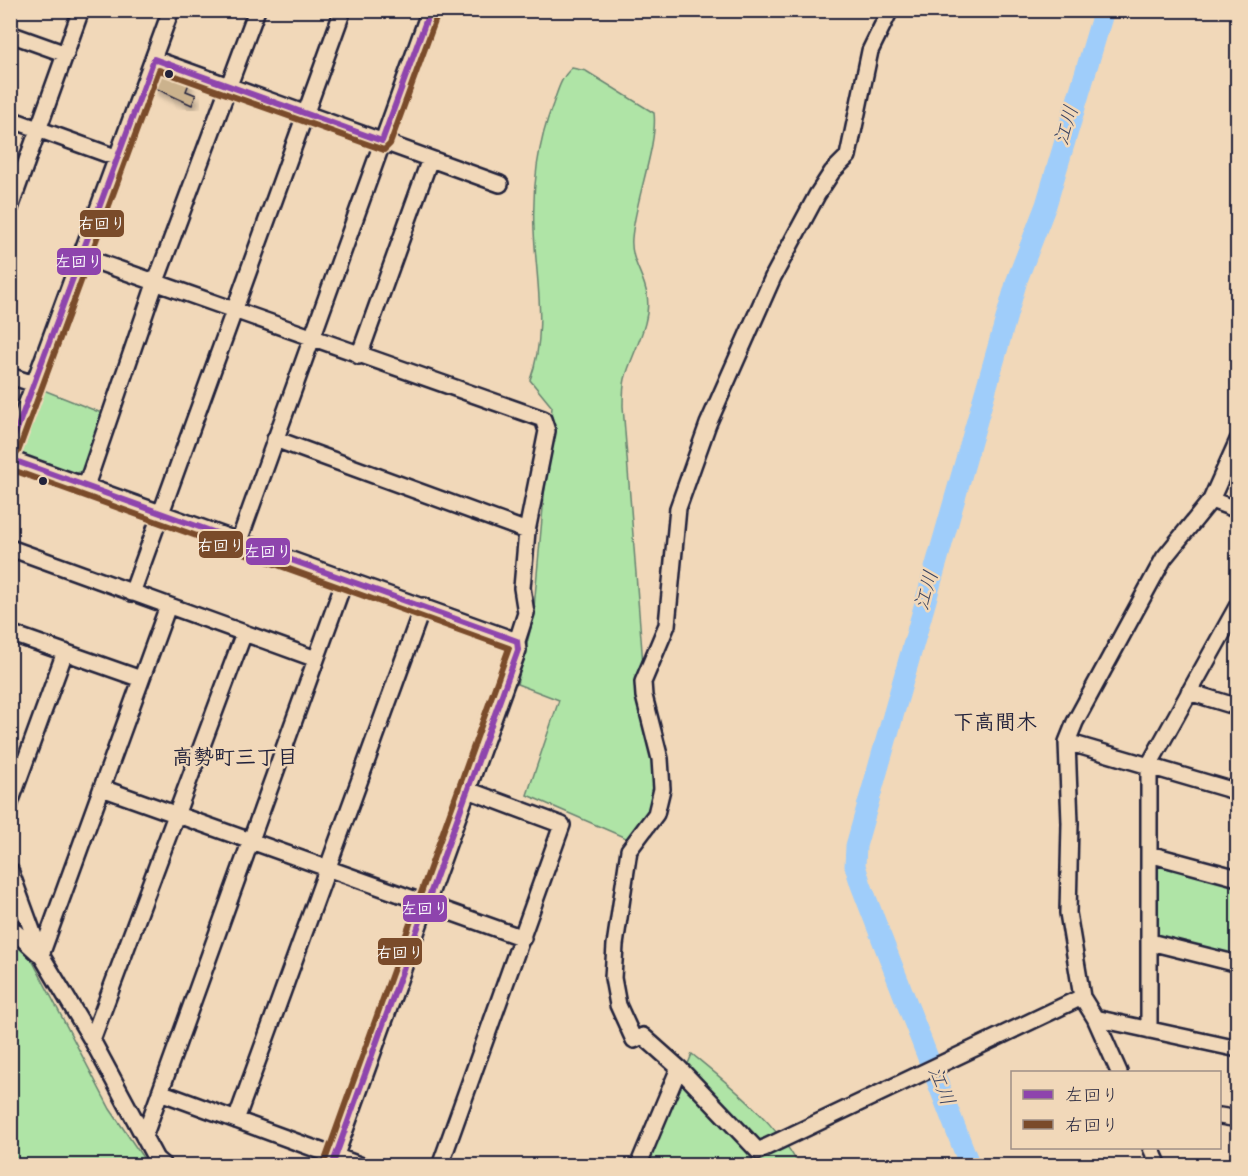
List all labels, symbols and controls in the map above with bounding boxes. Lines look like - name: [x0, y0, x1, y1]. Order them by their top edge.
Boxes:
- unlabelled marker: [163, 68, 175, 80]
- water label: 江川: [1051, 103, 1086, 148]
- line badge: 右回り: [79, 209, 125, 238]
- text: 右回り: [78, 216, 126, 236]
- line badge: 左回り: [56, 247, 102, 276]
- text: 左回り: [55, 254, 103, 274]
- unlabelled marker: [37, 475, 49, 487]
- line badge: 右回り: [198, 530, 244, 559]
- line badge: 左回り: [245, 537, 291, 566]
- text: 右回り: [197, 538, 245, 558]
- text: 左回り: [244, 544, 292, 564]
- water label: 江川: [911, 568, 946, 613]
- district label: 下高間木: [953, 711, 1037, 738]
- district label: 高勢町三丁目: [172, 746, 298, 773]
- line badge: 左回り: [402, 894, 448, 923]
- text: 左回り: [401, 901, 449, 921]
- line badge: 右回り: [377, 937, 423, 966]
- text: 右回り: [376, 945, 424, 965]
- water label: 江川: [921, 1064, 958, 1110]
- legend: [1011, 1071, 1221, 1149]
- text: 左回り: [1065, 1086, 1119, 1108]
- text: 右回り: [1065, 1116, 1119, 1138]

